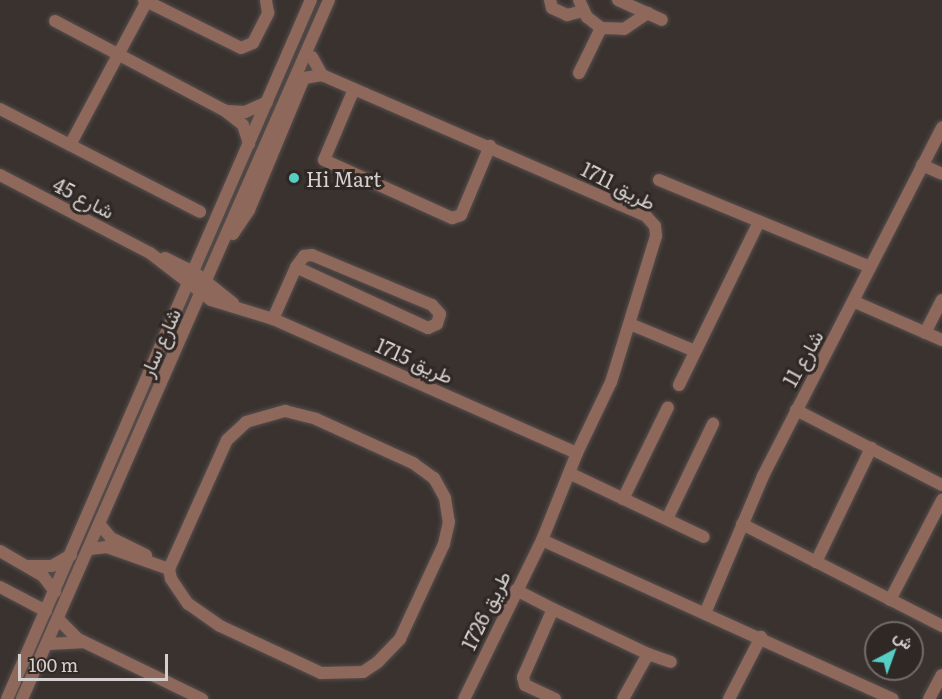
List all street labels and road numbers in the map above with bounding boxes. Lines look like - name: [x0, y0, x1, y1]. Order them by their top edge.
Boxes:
- street label: طريق 1711: [578, 156, 660, 214]
- street label: شارع 45: [49, 171, 119, 223]
- street label: شارع سار: [133, 304, 185, 380]
- street label: شارع 11: [777, 326, 827, 390]
- street label: طريق 1715: [372, 332, 458, 388]
- street label: طريق 1726: [456, 567, 514, 653]

